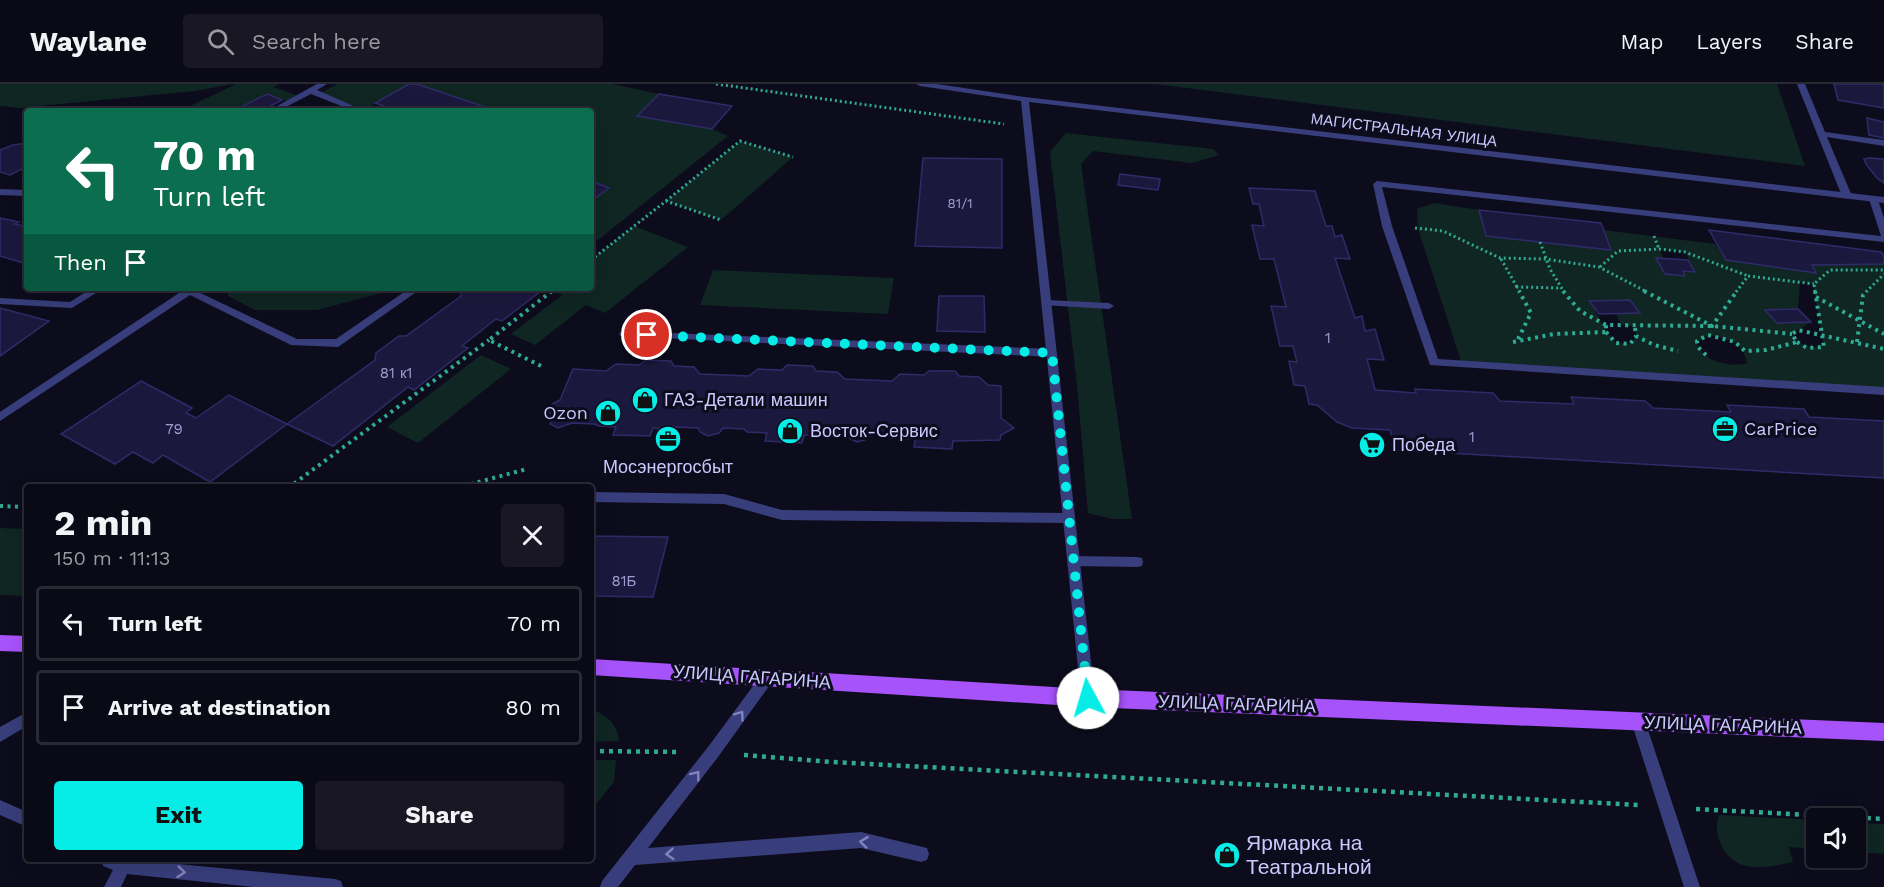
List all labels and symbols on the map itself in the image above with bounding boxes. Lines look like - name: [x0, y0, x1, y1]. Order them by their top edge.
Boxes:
- street label: МАГИСТРАЛЬНАЯ УЛИЦА: [1310, 110, 1498, 150]
- house number: 81/1: [947, 195, 973, 211]
- pin: [621, 309, 672, 360]
- house number: 1: [1325, 329, 1331, 347]
- house number: 81 к1: [380, 364, 412, 382]
- shop icon: ГАЗ-Детали машин: [630, 385, 660, 415]
- place label: ГАЗ-Детали машин: [664, 389, 828, 410]
- shop icon: Ozon: [593, 398, 623, 428]
- place label: Ozon: [543, 402, 588, 423]
- office icon: CarPrice: [1710, 414, 1740, 444]
- shop icon: Восток-Сервис: [775, 416, 805, 446]
- place label: CarPrice: [1744, 418, 1817, 439]
- house number: 79: [165, 420, 183, 438]
- place label: Восток-Сервис: [810, 420, 938, 441]
- office icon: Мосэнергосбыт: [653, 424, 683, 454]
- house number: 1: [1469, 428, 1475, 446]
- supermarket icon: Победа: [1357, 430, 1387, 460]
- place label: Победа: [1392, 434, 1456, 455]
- place label: Мосэнергосбыт: [603, 456, 733, 477]
- house number: 81Б: [612, 572, 637, 590]
- street label: УЛИЦА ГАГАРИНА: [672, 661, 832, 692]
- position arrow: [1056, 666, 1120, 730]
- street label: УЛИЦА ГАГАРИНА: [1158, 690, 1316, 717]
- one-way arrow: [733, 711, 744, 722]
- street label: УЛИЦА ГАГАРИНА: [1644, 711, 1802, 738]
- one-way arrow: [688, 770, 699, 781]
- place label: Ярмарка на Театральной: [1246, 830, 1372, 879]
- one-way arrow: [859, 836, 869, 849]
- shop icon: Ярмарка на Театральной: [1212, 840, 1242, 870]
- one-way arrow: [665, 847, 674, 860]
- one-way arrow: [176, 865, 185, 878]

